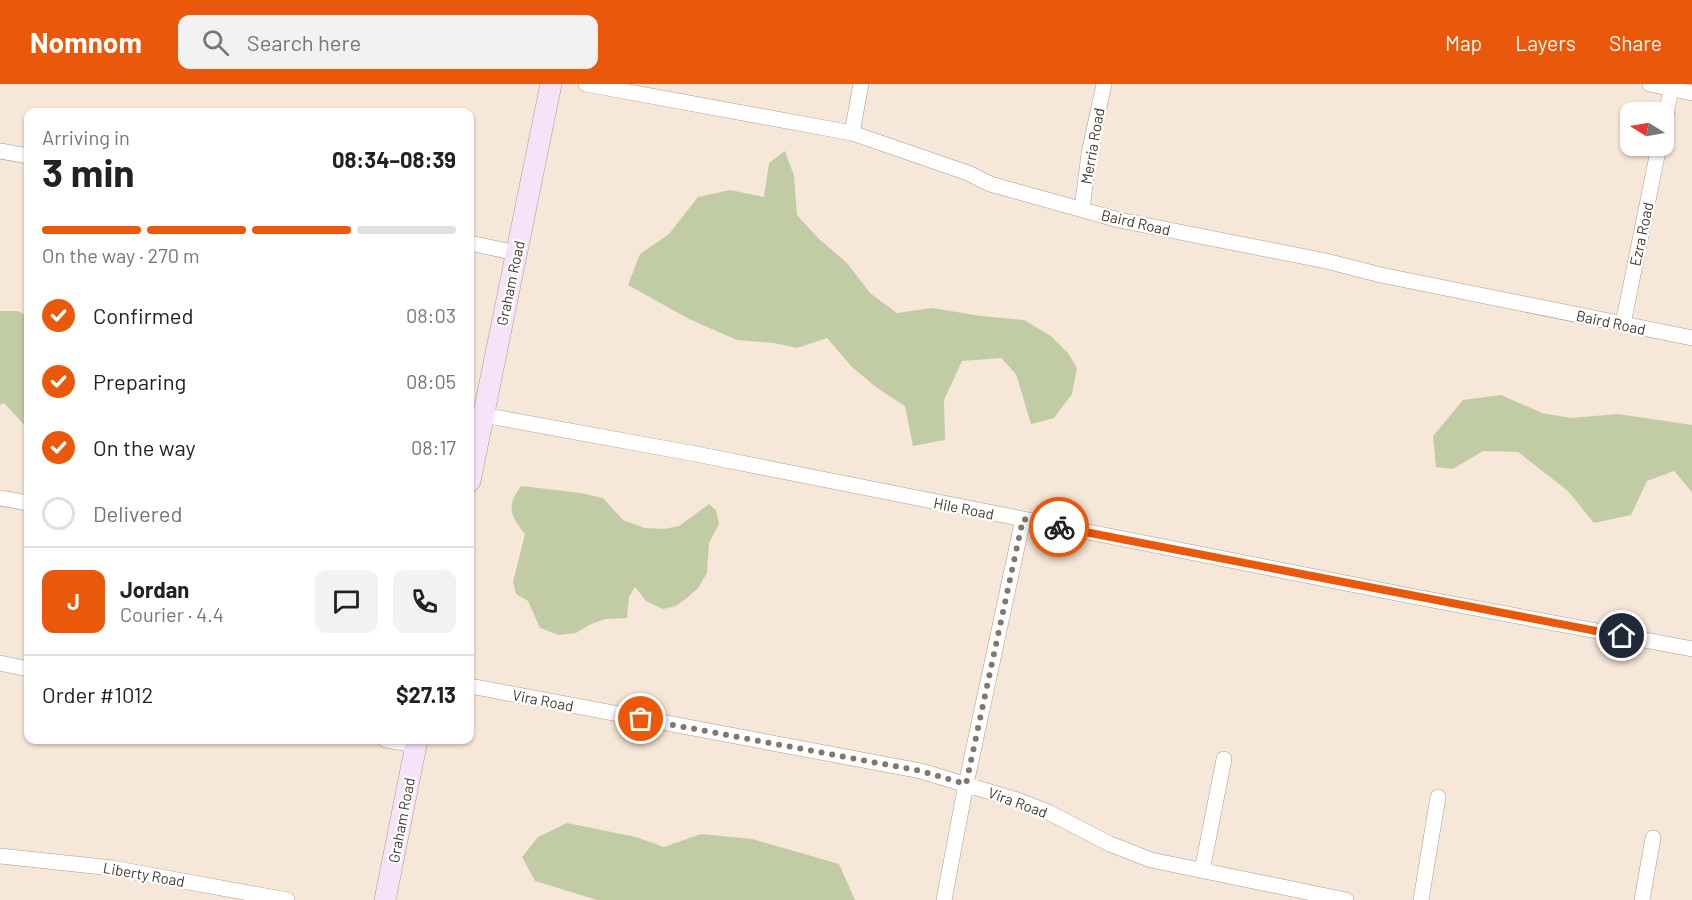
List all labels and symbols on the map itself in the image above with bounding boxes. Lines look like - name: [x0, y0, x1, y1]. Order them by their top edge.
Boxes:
- north arrow: [1620, 102, 1674, 156]
- street label: Merria Road: [1076, 106, 1108, 186]
- street label: Ezra Road: [1625, 200, 1657, 268]
- street label: Baird Road: [1100, 205, 1172, 239]
- street label: Graham Road: [492, 239, 528, 327]
- street label: Baird Road: [1575, 306, 1647, 338]
- street label: Hile Road: [932, 493, 996, 523]
- courier: [1029, 497, 1089, 557]
- pin: [1596, 610, 1647, 661]
- street label: Vira Road: [511, 685, 575, 715]
- pin: [615, 693, 666, 744]
- street label: Graham Road: [384, 776, 418, 864]
- street label: Vira Road: [986, 783, 1050, 821]
- street label: Liberty Road: [102, 858, 186, 890]

